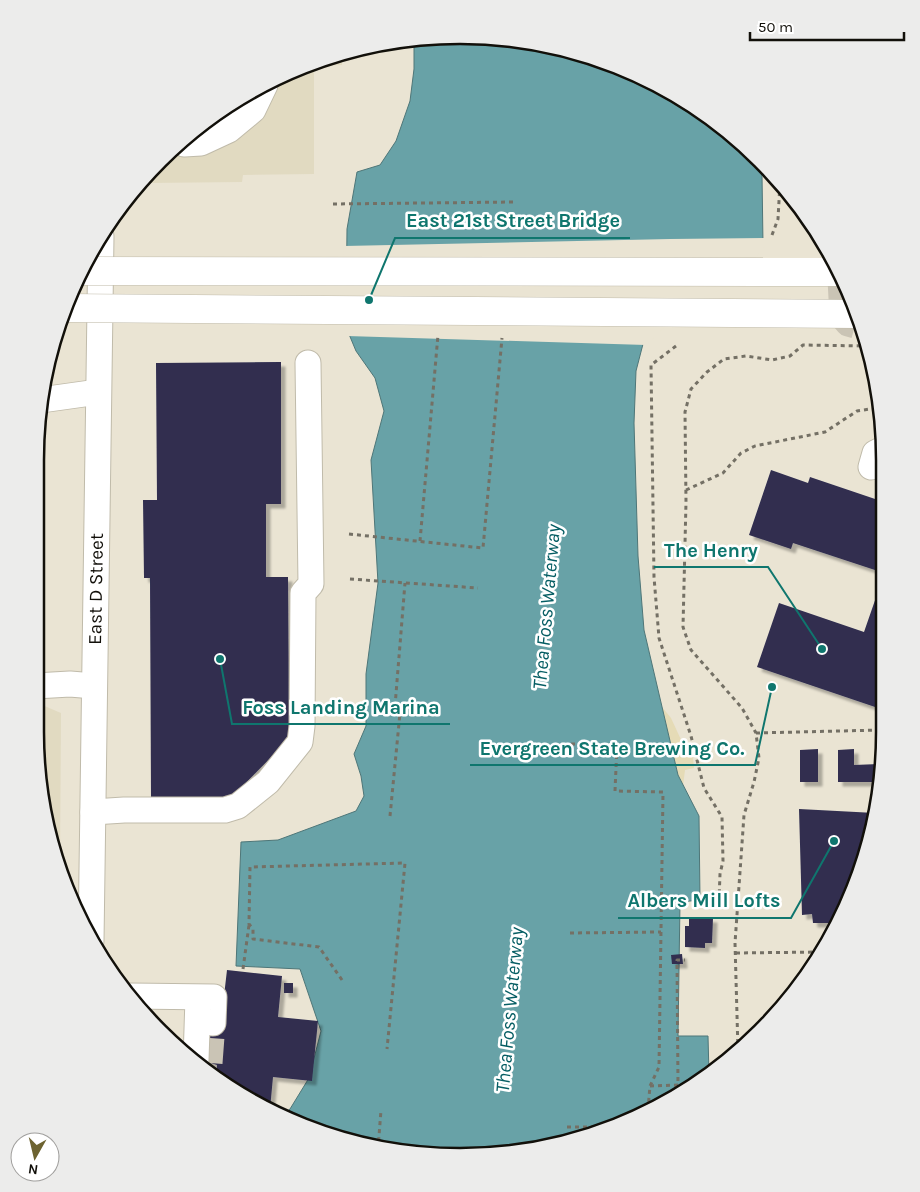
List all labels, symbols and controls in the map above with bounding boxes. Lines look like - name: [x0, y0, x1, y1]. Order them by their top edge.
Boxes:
- scale bar: [750, 10, 904, 42]
- text: 50 m: [758, 18, 793, 36]
- callout: East 21st Street Bridge: [395, 203, 630, 238]
- text: East 21st Street Bridge: [406, 209, 620, 232]
- water label: Thea Foss Waterway: [528, 522, 565, 691]
- callout: The Henry: [654, 532, 768, 567]
- street label: East D Street: [84, 533, 108, 645]
- text: The Henry: [664, 539, 758, 562]
- callout: Foss Landing Marina: [232, 689, 450, 724]
- text: Foss Landing Marina: [242, 696, 440, 719]
- callout: Evergreen State Brewing Co.: [470, 730, 755, 765]
- text: Evergreen State Brewing Co.: [479, 737, 745, 760]
- callout: Albers Mill Lofts: [618, 883, 791, 918]
- text: Albers Mill Lofts: [627, 889, 781, 912]
- water label: Thea Foss Waterway: [491, 925, 528, 1094]
- north arrow: [10, 1132, 60, 1182]
- text: N: [27, 1160, 39, 1178]

